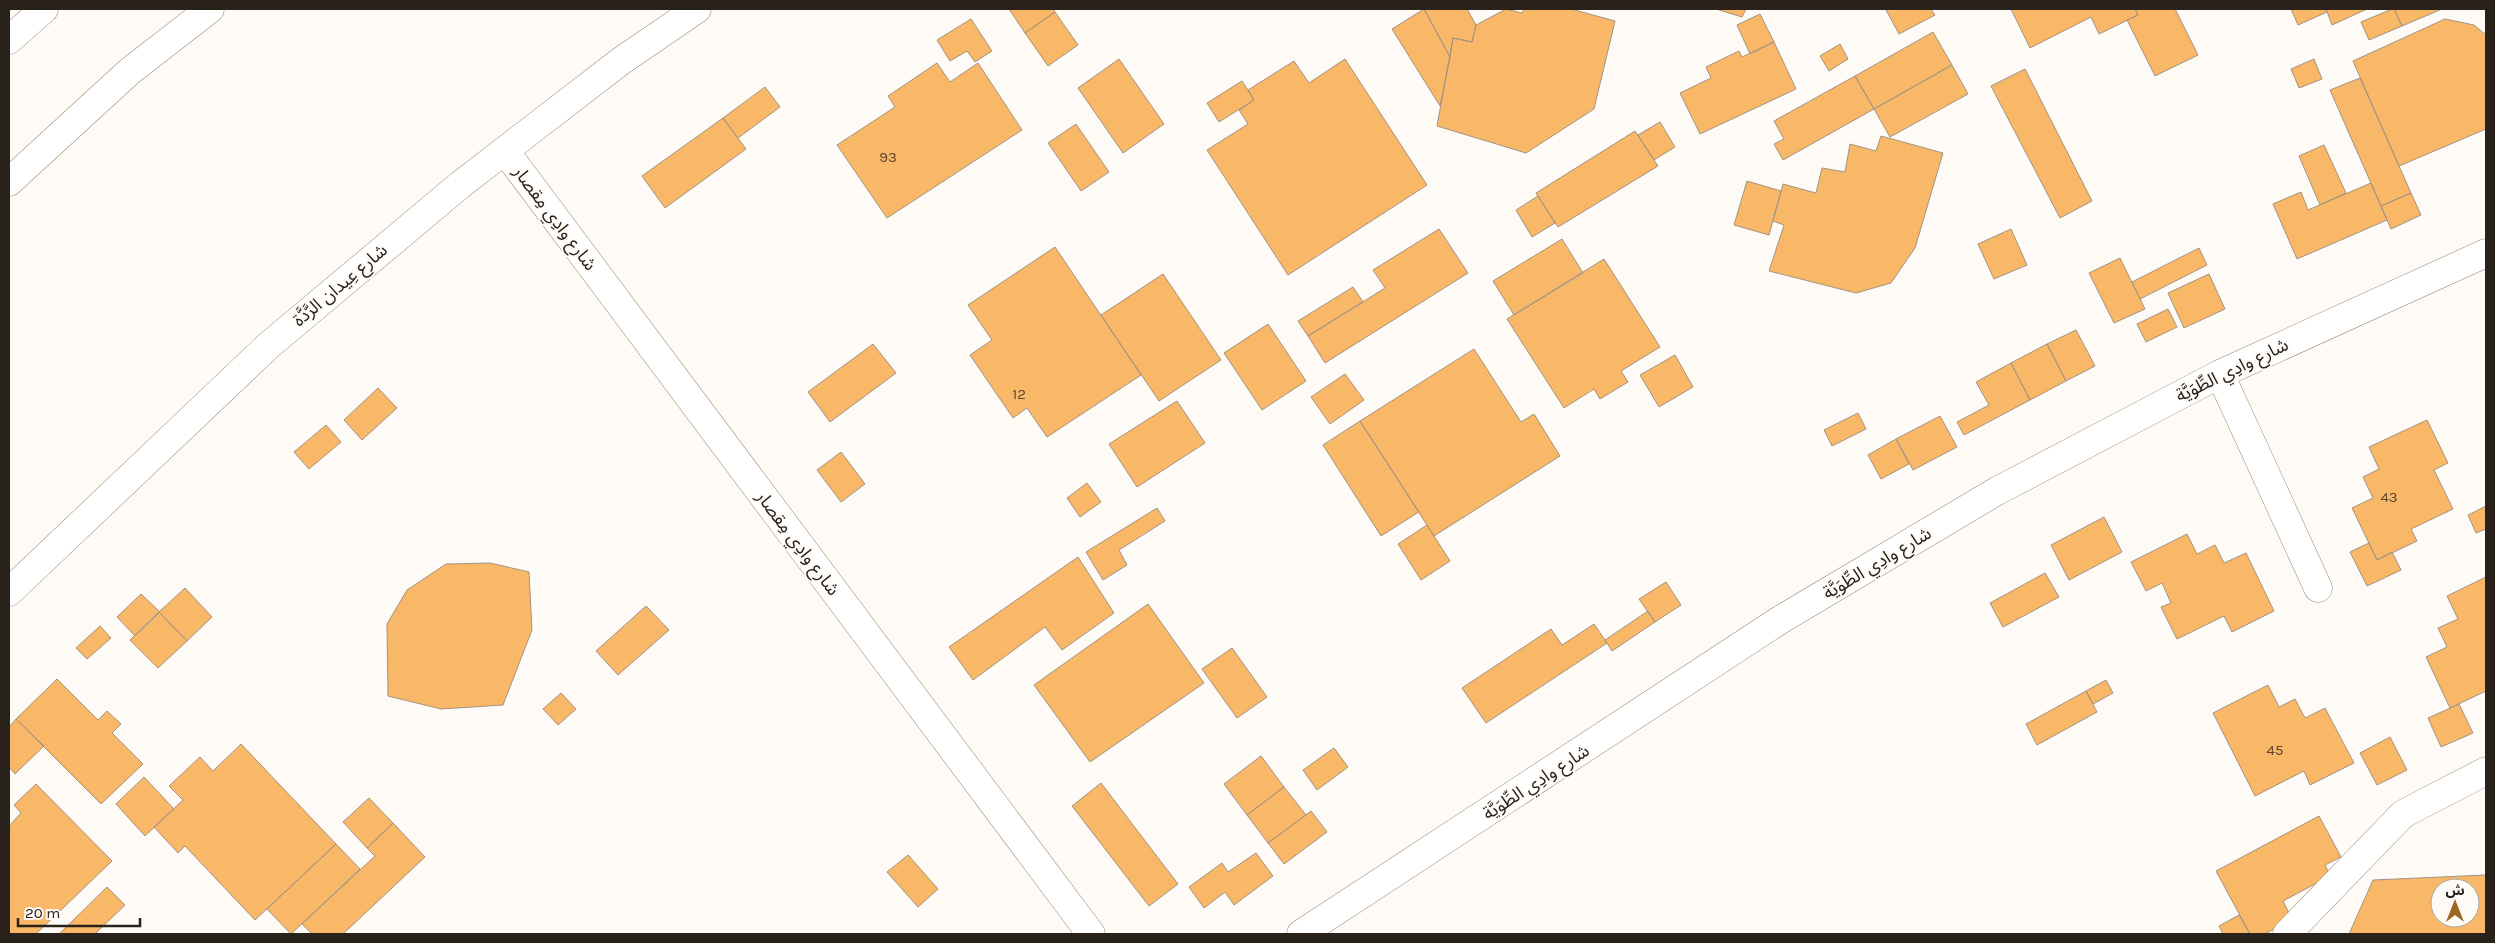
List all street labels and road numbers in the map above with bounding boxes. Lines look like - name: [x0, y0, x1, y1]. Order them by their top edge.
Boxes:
- street label: شارع وادِي مِقصار: [505, 160, 602, 277]
- street label: شارع عِيدان الرَّدَّة: [288, 239, 394, 333]
- street label: شارع وادِي الطِّوَيَّة: [2172, 333, 2293, 409]
- street label: شارع وادِي مِقصار: [748, 485, 845, 602]
- street label: شارع وادِي الطِّوَيَّة: [1819, 522, 1937, 607]
- street label: شارع وادِي الطِّوَيَّة: [1479, 739, 1595, 827]

